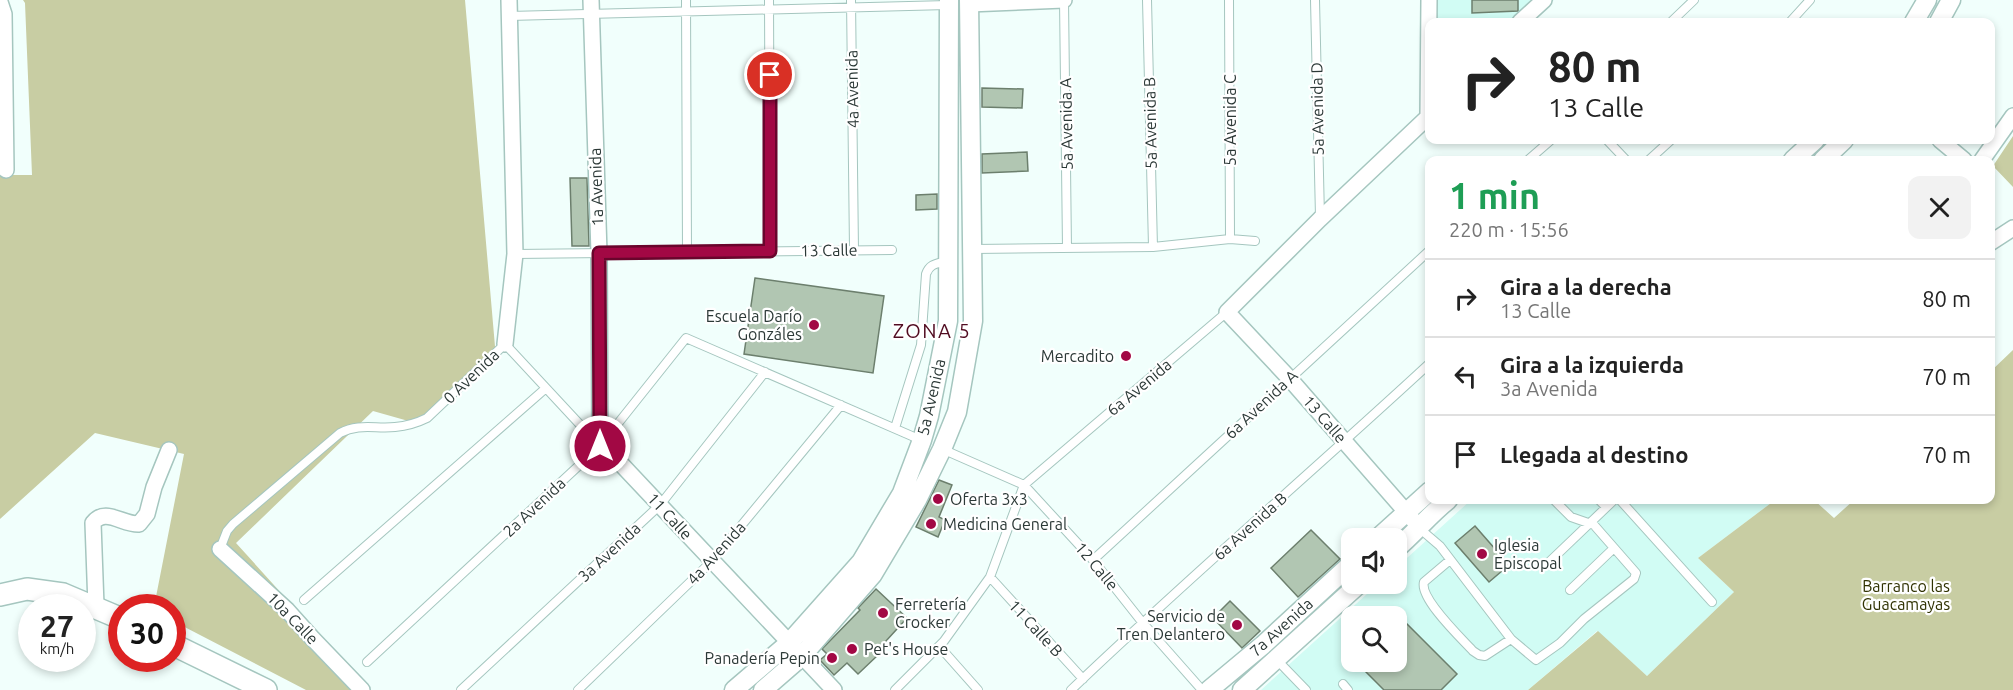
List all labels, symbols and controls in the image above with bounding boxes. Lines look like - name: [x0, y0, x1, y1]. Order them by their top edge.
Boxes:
- icon: right: [1449, 42, 1527, 120]
- text: 80 m: [1548, 43, 1642, 90]
- pin: [744, 49, 795, 100]
- street label: 4a Avenida: [842, 50, 862, 128]
- icon: arrive: [753, 58, 786, 91]
- street label: 5a Avenida D: [1307, 62, 1327, 156]
- street label: 5a Avenida C: [1221, 74, 1239, 166]
- street label: 5a Avenida A: [1056, 77, 1076, 170]
- street label: 5a Avenida B: [1140, 77, 1160, 169]
- text: 13 Calle: [1548, 92, 1644, 122]
- street label: 1a Avenida: [586, 148, 606, 226]
- text: 1 min: [1449, 175, 1540, 216]
- button: close: [1908, 176, 1971, 239]
- text: 220 m · 15:56: [1449, 218, 1569, 241]
- street label: 13 Calle: [800, 241, 858, 259]
- text: Gira a la derecha: [1500, 274, 1672, 299]
- icon: right: [1449, 282, 1482, 315]
- text: 80 m: [1922, 286, 1971, 311]
- text: 13 Calle: [1500, 299, 1571, 322]
- place label: Escuela Darío Gonzáles: [706, 307, 802, 343]
- marker: Escuela Darío Gonzáles: [807, 318, 821, 332]
- district label: ZONA 5: [893, 319, 971, 342]
- street label: 0 Avenida: [440, 345, 502, 407]
- place label: Mercadito: [1041, 347, 1114, 365]
- marker: Mercadito: [1119, 349, 1133, 363]
- text: Gira a la izquierda: [1500, 352, 1684, 377]
- street label: 6a Avenida: [1103, 355, 1175, 419]
- street label: 5a Avenida: [913, 357, 949, 437]
- icon: left: [1449, 360, 1482, 393]
- text: 70 m: [1922, 364, 1971, 389]
- street label: 6a Avenida A: [1221, 366, 1301, 442]
- text: 3a Avenida: [1500, 377, 1598, 400]
- street label: 13 Calle: [1300, 392, 1350, 446]
- position arrow: [568, 414, 632, 478]
- icon: arrive: [1449, 438, 1482, 471]
- text: Llegada al destino: [1500, 442, 1688, 467]
- text: 70 m: [1922, 442, 1971, 467]
- street label: 2a Avenida: [499, 474, 569, 540]
- street label: 6a Avenida B: [1210, 488, 1290, 564]
- street label: 11 Calle: [644, 489, 696, 543]
- place label: Oferta 3x3: [950, 490, 1028, 508]
- marker: Oferta 3x3: [931, 492, 945, 506]
- place label: Medicina General: [943, 515, 1067, 533]
- marker: Medicina General: [924, 517, 938, 531]
- street label: 4a Avenida: [683, 518, 749, 588]
- street label: 3a Avenida: [574, 519, 644, 585]
- map controls: [1341, 528, 1407, 672]
- button: sound: [1341, 528, 1407, 594]
- place label: Iglesia Episcopal: [1494, 536, 1562, 572]
- street label: 12 Calle: [1072, 538, 1122, 594]
- marker: Iglesia Episcopal: [1475, 547, 1489, 561]
- park label: Barranco las Guacamayas: [1862, 577, 1950, 613]
- street label: 10a Calle: [264, 588, 322, 648]
- speed limit sign: 30: [108, 594, 186, 672]
- street label: 7a Avenida: [1246, 594, 1316, 660]
- place label: Ferretería Crocker: [895, 595, 966, 631]
- street label: 11 Calle B: [1005, 596, 1067, 660]
- marker: Ferretería Crocker: [876, 606, 890, 620]
- button: search: [1341, 606, 1407, 672]
- place label: Servicio de Tren Delantero: [1117, 607, 1225, 643]
- text: 27: [40, 609, 74, 643]
- marker: Servicio de Tren Delantero: [1230, 618, 1244, 632]
- text: km/h: [40, 640, 74, 657]
- place label: Pet's House: [864, 640, 948, 658]
- marker: Pet's House: [845, 642, 859, 656]
- place label: Panadería Pepin: [704, 649, 820, 667]
- marker: Panadería Pepin: [825, 651, 839, 665]

